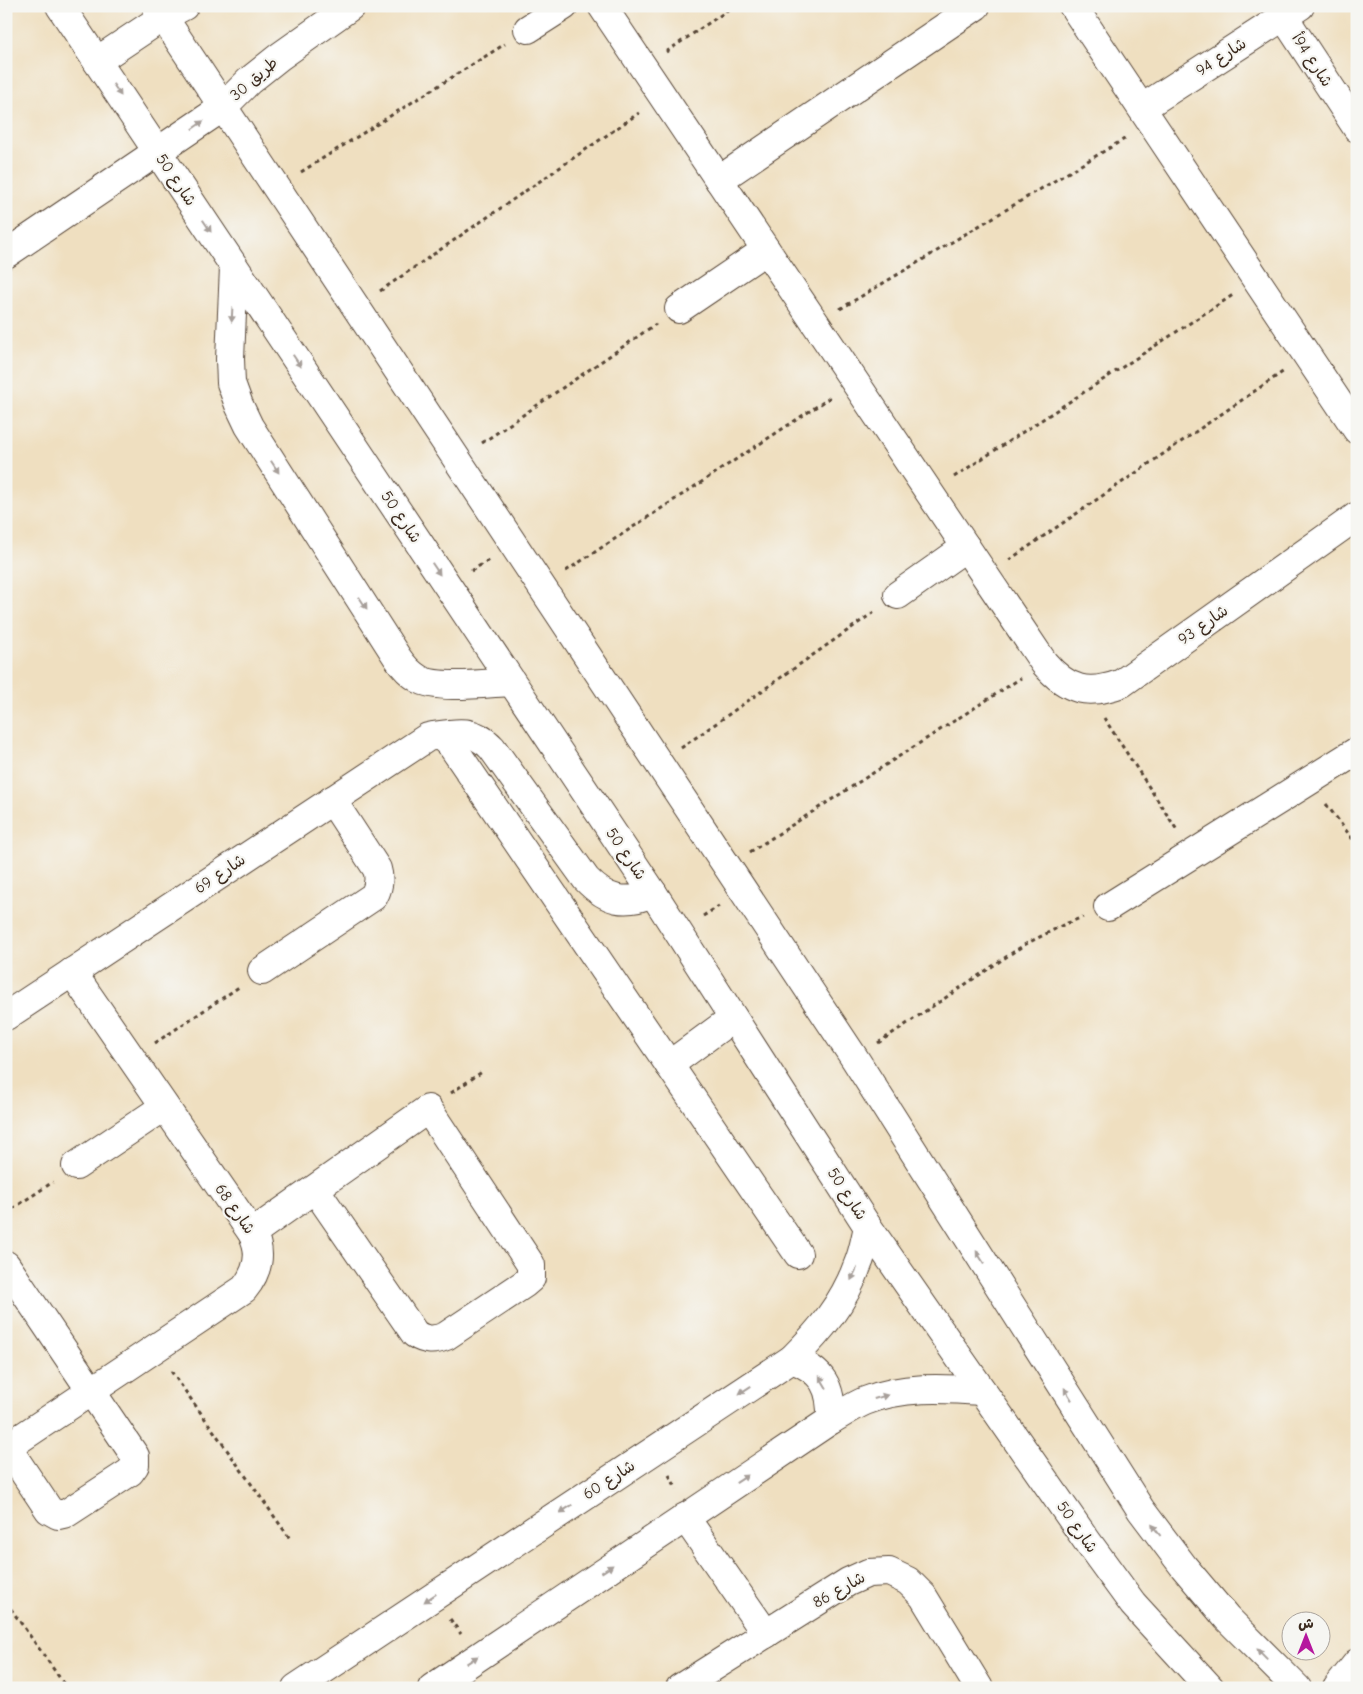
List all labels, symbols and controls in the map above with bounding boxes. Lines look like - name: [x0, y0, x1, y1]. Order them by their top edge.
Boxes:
- street label: شارع 94أ: [1286, 30, 1336, 91]
- street label: شارع 94: [1193, 34, 1251, 82]
- street label: طريق 30: [227, 54, 281, 104]
- one-way arrow: [112, 84, 121, 97]
- one-way arrow: [191, 120, 205, 129]
- street label: شارع 50: [151, 151, 200, 210]
- one-way arrow: [202, 219, 212, 232]
- one-way arrow: [227, 308, 235, 324]
- one-way arrow: [292, 354, 302, 368]
- one-way arrow: [270, 460, 280, 473]
- street label: شارع 50: [376, 488, 425, 547]
- one-way arrow: [431, 562, 441, 576]
- one-way arrow: [358, 597, 368, 610]
- street label: شارع 93: [1175, 601, 1232, 650]
- street label: شارع 50: [601, 825, 650, 884]
- street label: شارع 69: [191, 851, 250, 899]
- street label: شارع 50: [822, 1165, 870, 1224]
- street label: شارع 68: [210, 1181, 259, 1239]
- one-way arrow: [976, 1250, 985, 1264]
- one-way arrow: [850, 1267, 858, 1281]
- one-way arrow: [819, 1375, 828, 1388]
- one-way arrow: [739, 1385, 752, 1395]
- one-way arrow: [1063, 1388, 1072, 1401]
- one-way arrow: [874, 1392, 889, 1400]
- street label: شارع 60: [580, 1457, 639, 1505]
- one-way arrow: [735, 1474, 749, 1484]
- street label: شارع 50: [1051, 1498, 1101, 1557]
- one-way arrow: [559, 1504, 573, 1514]
- one-way arrow: [1151, 1524, 1162, 1537]
- one-way arrow: [600, 1565, 614, 1574]
- street label: شارع 86: [810, 1568, 869, 1613]
- one-way arrow: [424, 1594, 437, 1603]
- north arrow: [1280, 1612, 1330, 1662]
- text: ش: [1298, 1615, 1314, 1632]
- one-way arrow: [1256, 1648, 1268, 1660]
- one-way arrow: [465, 1655, 479, 1665]

